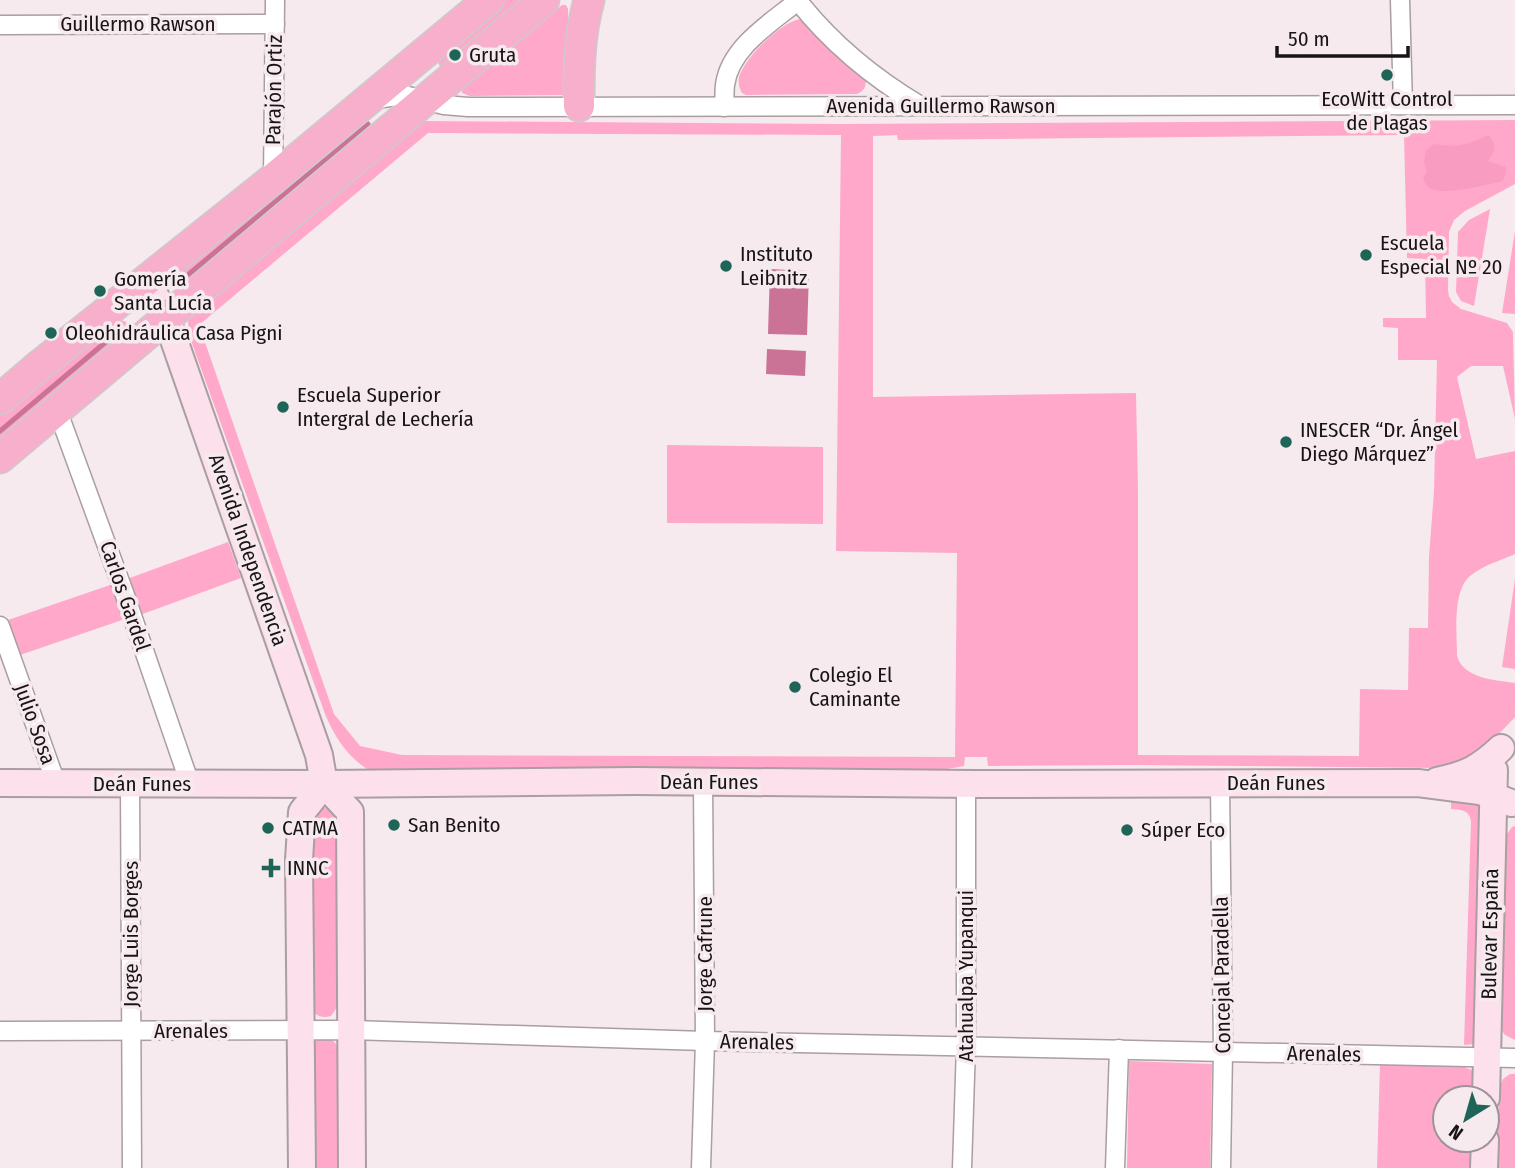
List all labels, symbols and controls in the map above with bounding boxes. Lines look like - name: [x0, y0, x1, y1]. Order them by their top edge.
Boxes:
- street label: Guillermo Rawson: [60, 11, 216, 37]
- scale bar: [1277, 14, 1408, 58]
- text: 50 m: [1288, 26, 1330, 52]
- street label: Parajón Ortiz: [260, 35, 288, 145]
- place label: Gruta: [469, 42, 516, 68]
- marker: Gruta: [447, 47, 463, 63]
- marker: EcoWitt Control de Plagas: [1379, 67, 1395, 83]
- place label: EcoWitt Control de Plagas: [1321, 86, 1453, 136]
- street label: Avenida Guillermo Rawson: [827, 93, 1055, 119]
- place label: Escuela Especial Nº 20: [1380, 230, 1503, 280]
- place label: Instituto Leibnitz: [740, 241, 813, 291]
- marker: Escuela Especial Nº 20: [1358, 247, 1374, 263]
- marker: Instituto Leibnitz: [718, 258, 734, 274]
- place label: Gomería Santa Lucía: [114, 266, 212, 316]
- marker: Gomería Santa Lucía: [92, 283, 108, 299]
- place label: Oleohidráulica Casa Pigni: [65, 320, 283, 346]
- marker: Oleohidráulica Casa Pigni: [43, 325, 59, 341]
- place label: Escuela Superior Intergral de Lechería: [297, 382, 474, 432]
- marker: Escuela Superior Intergral de Lechería: [275, 399, 291, 415]
- place label: INESCER “Dr. Ángel Diego Márquez”: [1300, 417, 1459, 467]
- marker: INESCER “Dr. Ángel Diego Márquez”: [1278, 434, 1294, 450]
- street label: Avenida Independencia: [203, 450, 293, 650]
- street label: Carlos Gardel: [94, 538, 156, 655]
- place label: Colegio El Caminante: [809, 662, 901, 712]
- marker: Colegio El Caminante: [787, 679, 803, 695]
- street label: Julio Sosa: [8, 680, 62, 768]
- street label: Deán Funes: [660, 769, 758, 795]
- street label: Deán Funes: [1227, 770, 1325, 796]
- street label: Deán Funes: [93, 771, 191, 797]
- place label: San Benito: [408, 812, 501, 838]
- place label: CATMA: [282, 815, 338, 841]
- marker: San Benito: [386, 817, 402, 833]
- place label: Súper Eco: [1141, 817, 1225, 843]
- marker: CATMA: [260, 820, 276, 836]
- marker: Súper Eco: [1119, 822, 1135, 838]
- place label: INNC: [287, 855, 329, 881]
- marker: INNC: [261, 858, 281, 878]
- street label: Jorge Luis Borges: [118, 861, 144, 1007]
- street label: Bulevar España: [1476, 868, 1504, 1000]
- street label: Atahualpa Yupanqui: [953, 890, 979, 1062]
- street label: Jorge Cafrune: [692, 896, 718, 1012]
- street label: Concejal Paradella: [1208, 896, 1236, 1054]
- street label: Arenales: [154, 1018, 228, 1044]
- street label: Arenales: [720, 1028, 794, 1056]
- street label: Arenales: [1287, 1040, 1361, 1068]
- north arrow: [1431, 1084, 1501, 1154]
- text: N: [1445, 1120, 1468, 1145]

